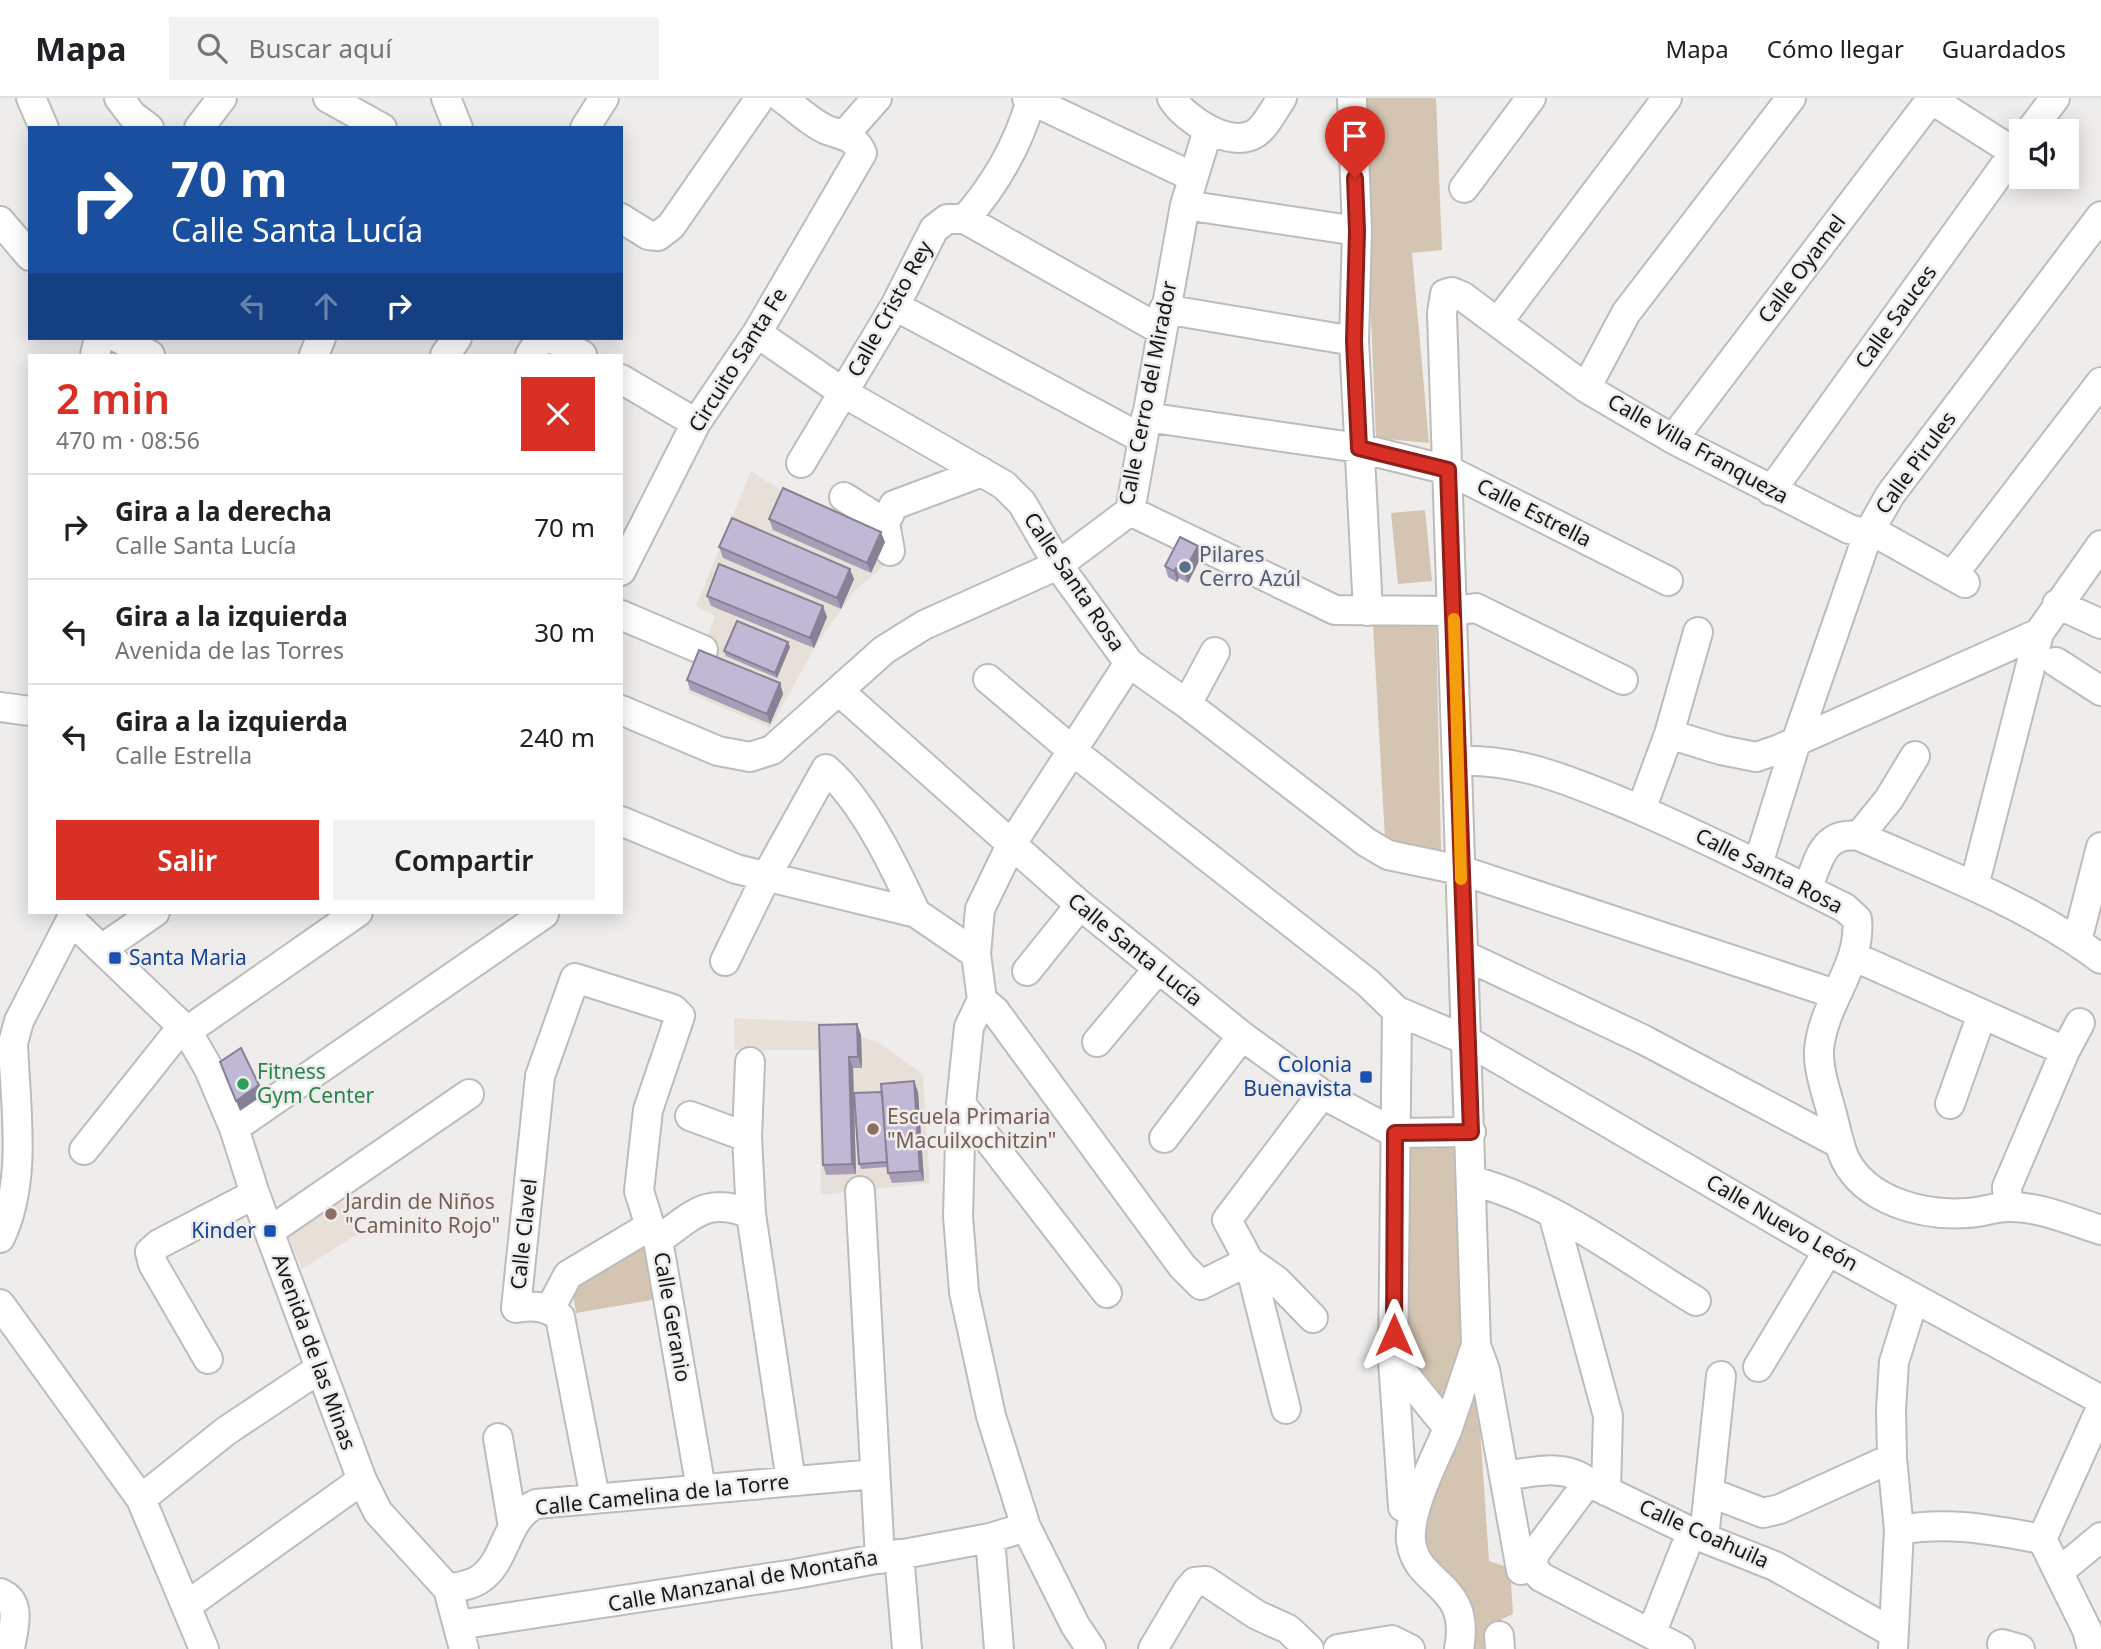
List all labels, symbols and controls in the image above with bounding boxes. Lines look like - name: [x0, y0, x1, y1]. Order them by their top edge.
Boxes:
- search box: [169, 17, 659, 80]
- text: Mapa: [35, 26, 127, 71]
- icon: search: [193, 29, 231, 67]
- text: Buscar aquí: [249, 30, 392, 66]
- text: Mapa: [1665, 32, 1729, 65]
- text: Cómo llegar: [1767, 32, 1904, 65]
- text: Guardados: [1942, 32, 2066, 65]
- pin: [1325, 106, 1385, 178]
- icon: arrive: [1336, 117, 1374, 155]
- map controls: [2009, 119, 2079, 189]
- button: sound: [2009, 119, 2079, 189]
- text: 70 m: [171, 145, 288, 211]
- icon: right: [56, 154, 147, 245]
- text: Calle Santa Lucía: [171, 208, 423, 251]
- street label: Calle Oyamel: [1751, 208, 1851, 328]
- street label: Calle Cristo Rey: [840, 235, 938, 382]
- street label: Calle Sauces: [1848, 259, 1942, 374]
- street label: Calle Cerro del Mirador: [1112, 278, 1183, 507]
- street label: Circuito Santa Fe: [682, 282, 793, 437]
- icon: left: [234, 287, 272, 325]
- icon: ahead: [307, 287, 345, 325]
- icon: right: [380, 287, 418, 325]
- text: 2 min: [56, 369, 170, 426]
- button: close: [521, 377, 595, 451]
- street label: Calle Villa Franqueza: [1603, 387, 1794, 509]
- street label: Calle Pirules: [1869, 406, 1962, 519]
- text: 470 m · 08:56: [56, 424, 200, 456]
- street label: Calle Estrella: [1472, 471, 1597, 553]
- text: Gira a la derecha: [115, 493, 332, 529]
- street label: Calle Santa Rosa: [1018, 506, 1132, 656]
- icon: right: [56, 508, 94, 546]
- text: 70 m: [534, 509, 595, 545]
- text: Calle Santa Lucía: [115, 529, 296, 561]
- place label: Pilares Cerro Azúl: [1199, 540, 1301, 592]
- marker: Pilares Cerro Azúl: [1177, 559, 1193, 575]
- text: Gira a la izquierda: [115, 598, 348, 634]
- icon: left: [56, 613, 94, 651]
- text: 30 m: [534, 614, 595, 650]
- text: Avenida de las Torres: [115, 634, 344, 666]
- text: Gira a la izquierda: [115, 703, 348, 739]
- icon: left: [56, 718, 94, 756]
- text: 240 m: [519, 719, 595, 755]
- text: Calle Estrella: [115, 739, 252, 771]
- button: Salir: [56, 820, 319, 900]
- button: Compartir: [333, 820, 595, 900]
- street label: Calle Santa Rosa: [1691, 821, 1848, 919]
- street label: Calle Santa Lucía: [1062, 886, 1209, 1012]
- place label: Santa Maria: [129, 943, 247, 971]
- marker: Santa Maria: [107, 950, 123, 966]
- place label: Colonia Buenavista: [1243, 1050, 1352, 1102]
- place label: Fitness Gym Center: [257, 1057, 375, 1109]
- marker: Colonia Buenavista: [1358, 1069, 1374, 1085]
- marker: Fitness Gym Center: [235, 1076, 251, 1092]
- place label: Escuela Primaria "Macuilxochitzin": [887, 1102, 1056, 1154]
- marker: Escuela Primaria "Macuilxochitzin": [865, 1121, 881, 1137]
- street label: Calle Nuevo León: [1701, 1167, 1864, 1277]
- street label: Calle Clavel: [503, 1177, 543, 1291]
- place label: Jardin de Niños "Caminito Rojo": [343, 1187, 500, 1239]
- marker: Jardin de Niños "Caminito Rojo": [323, 1206, 339, 1222]
- place label: Kinder: [191, 1216, 256, 1244]
- marker: Kinder: [262, 1223, 278, 1239]
- street label: Avenida de las Minas: [266, 1250, 363, 1454]
- street label: Calle Geranio: [648, 1250, 698, 1384]
- position arrow: [1357, 1298, 1431, 1372]
- street label: Calle Camelina de la Torre: [533, 1467, 790, 1521]
- street label: Calle Coahuila: [1635, 1492, 1774, 1574]
- street label: Calle Manzanal de Montaña: [606, 1542, 880, 1618]

